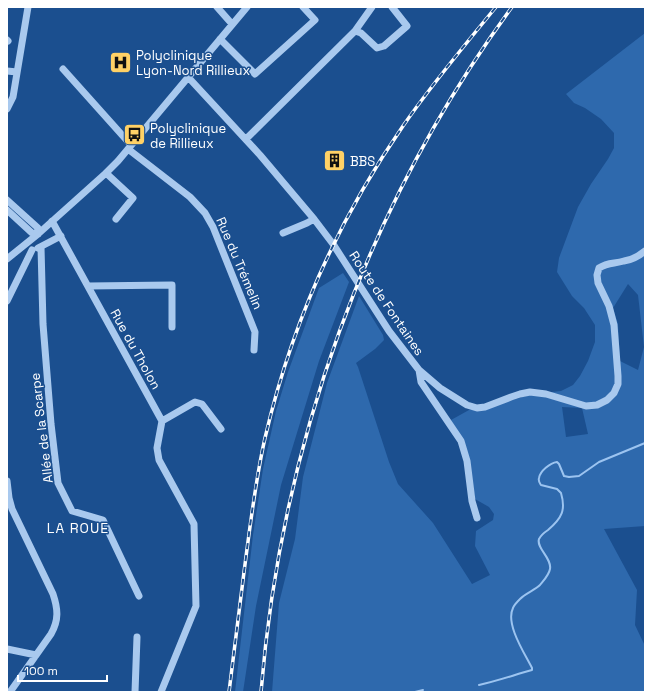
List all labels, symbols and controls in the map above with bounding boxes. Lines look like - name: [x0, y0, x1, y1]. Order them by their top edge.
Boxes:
- place label: Polyclinique Lyon-Nord Rillieux: [136, 47, 251, 79]
- hospital icon: Polyclinique Lyon-Nord Rillieux: [107, 49, 133, 75]
- place label: Polyclinique de Rillieux: [150, 120, 226, 152]
- bus stop icon: Polyclinique de Rillieux: [121, 122, 147, 148]
- building icon: BBS: [322, 148, 348, 174]
- place label: BBS: [350, 153, 375, 170]
- street label: Rue du Trémelin: [212, 214, 267, 312]
- street label: Route de Fontaines: [345, 248, 428, 359]
- street label: Rue du Tholon: [106, 306, 165, 392]
- street label: Allée de la Scarpe: [26, 372, 57, 484]
- district label: LA ROUE: [47, 519, 109, 537]
- scale bar: [18, 657, 107, 683]
- text: 100 m: [24, 663, 58, 679]

